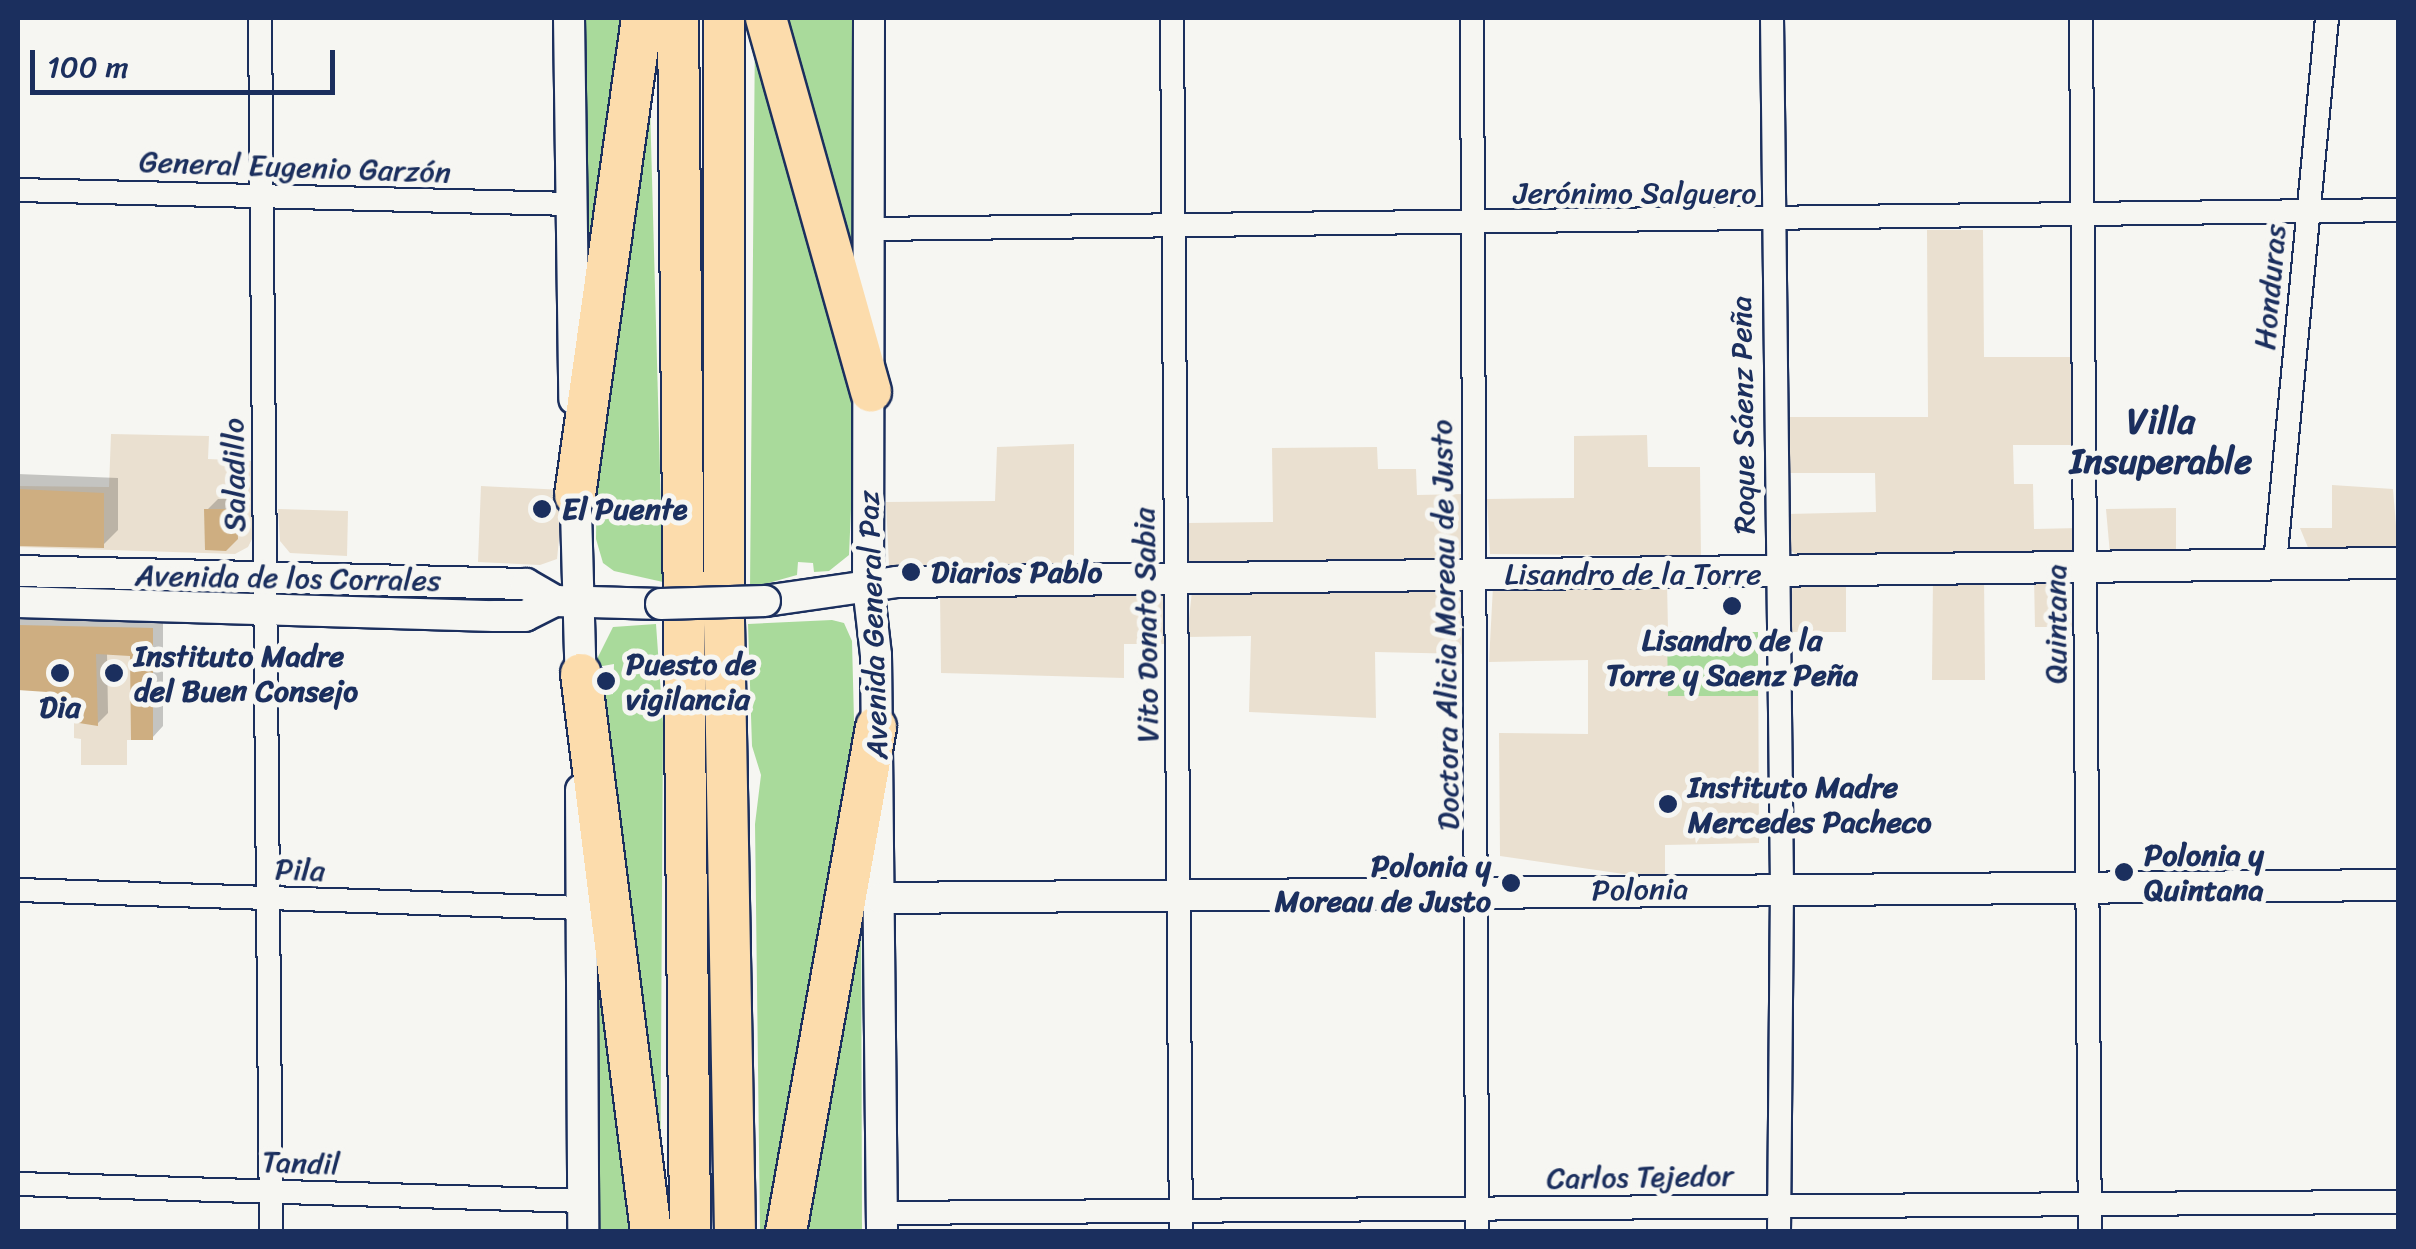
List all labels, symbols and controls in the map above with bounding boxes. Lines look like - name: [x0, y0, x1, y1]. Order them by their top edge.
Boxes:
- scale bar: [35, 30, 340, 92]
- text: 100 m: [47, 40, 129, 94]
- street label: General Eugenio Garzón: [138, 144, 452, 190]
- street label: Jerónimo Salguero: [1514, 175, 1756, 211]
- street label: Honduras: [2247, 223, 2293, 351]
- street label: Roque Sáenz Peña: [1723, 295, 1763, 535]
- district label: Villa Insuperable: [2070, 400, 2252, 482]
- street label: Saladillo: [215, 418, 253, 532]
- street label: Doctora Alicia Moreau de Justo: [1423, 419, 1467, 831]
- street label: Avenida General Paz: [850, 490, 896, 760]
- place label: El Puente: [562, 491, 688, 527]
- marker: El Puente: [531, 498, 553, 520]
- street label: Vito Donato Sabia: [1126, 507, 1166, 743]
- place label: Diarios Pablo: [931, 554, 1103, 590]
- street label: Lisandro de la Torre: [1504, 556, 1762, 592]
- street label: Avenida de los Corrales: [134, 557, 442, 599]
- marker: Diarios Pablo: [900, 561, 922, 583]
- street label: Quintana: [2038, 564, 2074, 684]
- marker: Lisandro de la Torre y Saenz Peña: [1721, 595, 1743, 617]
- place label: Lisandro de la Torre y Saenz Peña: [1606, 622, 1858, 692]
- place label: Instituto Madre del Buen Consejo: [134, 638, 359, 708]
- place label: Puesto de vigilancia: [626, 646, 756, 716]
- marker: Dia: [49, 662, 71, 684]
- marker: Instituto Madre del Buen Consejo: [103, 662, 125, 684]
- marker: Puesto de vigilancia: [595, 670, 617, 692]
- place label: Dia: [39, 689, 81, 725]
- place label: Instituto Madre Mercedes Pacheco: [1688, 769, 1932, 840]
- marker: Instituto Madre Mercedes Pacheco: [1657, 793, 1679, 815]
- place label: Polonia y Quintana: [2144, 837, 2264, 908]
- place label: Polonia y Moreau de Justo: [1273, 848, 1491, 918]
- street label: Pila: [274, 851, 326, 889]
- marker: Polonia y Quintana: [2113, 861, 2135, 883]
- street label: Polonia: [1591, 871, 1689, 909]
- marker: Polonia y Moreau de Justo: [1500, 872, 1522, 894]
- street label: Tandil: [261, 1144, 341, 1182]
- street label: Carlos Tejedor: [1546, 1157, 1734, 1197]

